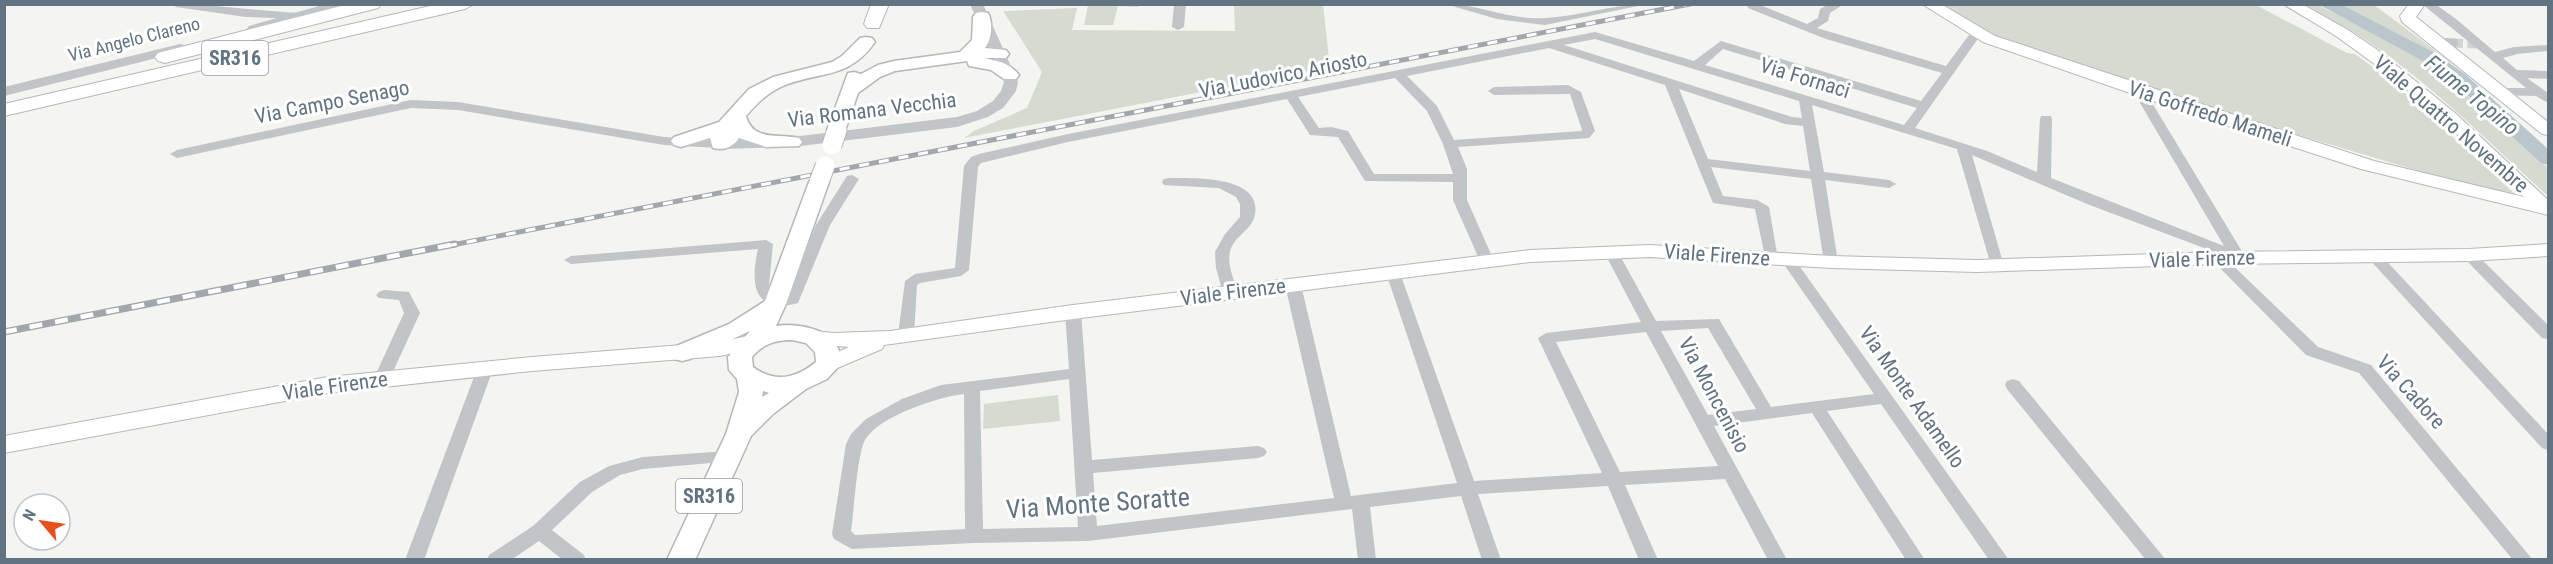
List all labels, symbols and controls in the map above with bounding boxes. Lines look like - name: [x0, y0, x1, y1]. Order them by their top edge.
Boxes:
- street label: Via Angelo Clareno: [66, 12, 202, 66]
- road number: SR316: [202, 41, 268, 75]
- street label: Via Ludovico Ariosto: [1197, 47, 1369, 103]
- street label: Viale Quattro Novembre: [2369, 50, 2533, 198]
- water label: Fiume Topino: [2420, 50, 2524, 140]
- street label: Via Fornaci: [1757, 53, 1853, 103]
- street label: Via Campo Senago: [253, 75, 411, 129]
- street label: Via Goffredo Mameli: [2125, 76, 2295, 152]
- street label: Via Romana Vecchia: [786, 88, 958, 132]
- street label: Viale Firenze: [1663, 239, 1771, 271]
- street label: Viale Firenze: [2149, 245, 2256, 273]
- street label: Viale Firenze: [1179, 274, 1287, 310]
- street label: Via Monte Adamello: [1854, 322, 1970, 472]
- street label: Via Moncenisio: [1673, 333, 1755, 457]
- street label: Via Cadore: [2372, 350, 2450, 434]
- street label: Viale Firenze: [281, 367, 389, 405]
- road number: SR316: [676, 479, 742, 513]
- street label: Via Monte Soratte: [1005, 482, 1191, 524]
- north arrow: [12, 492, 72, 552]
- text: N: [19, 506, 40, 524]

